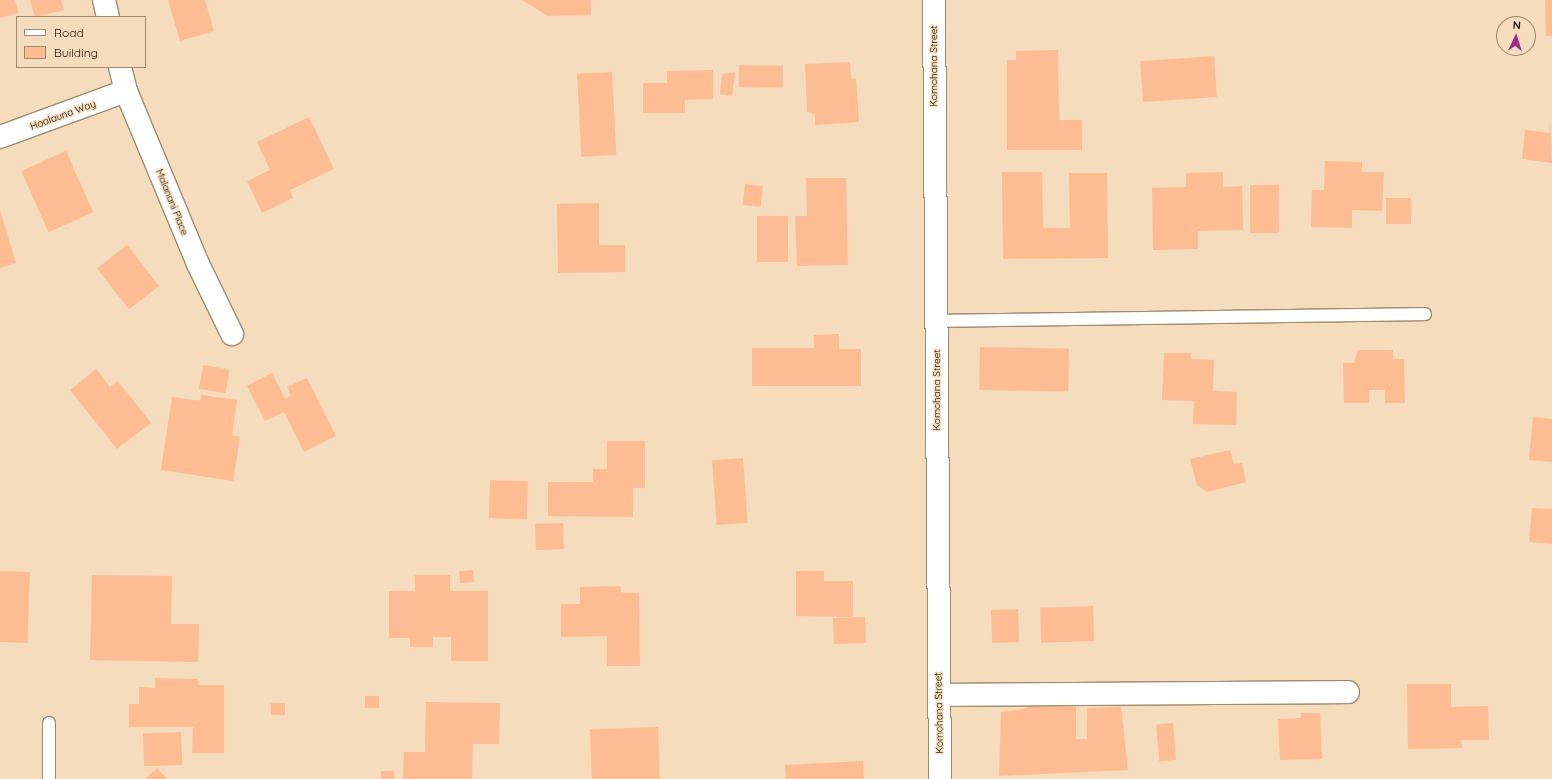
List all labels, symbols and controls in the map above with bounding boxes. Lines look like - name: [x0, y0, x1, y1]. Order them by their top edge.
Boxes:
- legend: [16, 16, 146, 68]
- north arrow: [1496, 16, 1536, 56]
- text: N: [1512, 18, 1521, 32]
- text: Road: [54, 25, 84, 40]
- street label: Komohana Street: [928, 25, 940, 107]
- text: Building: [54, 45, 98, 60]
- street label: Hoalauna Way: [28, 98, 98, 132]
- street label: Malanani Place: [153, 167, 191, 237]
- street label: Komohana Street: [931, 349, 943, 431]
- street label: Komohana Street: [932, 672, 946, 754]

